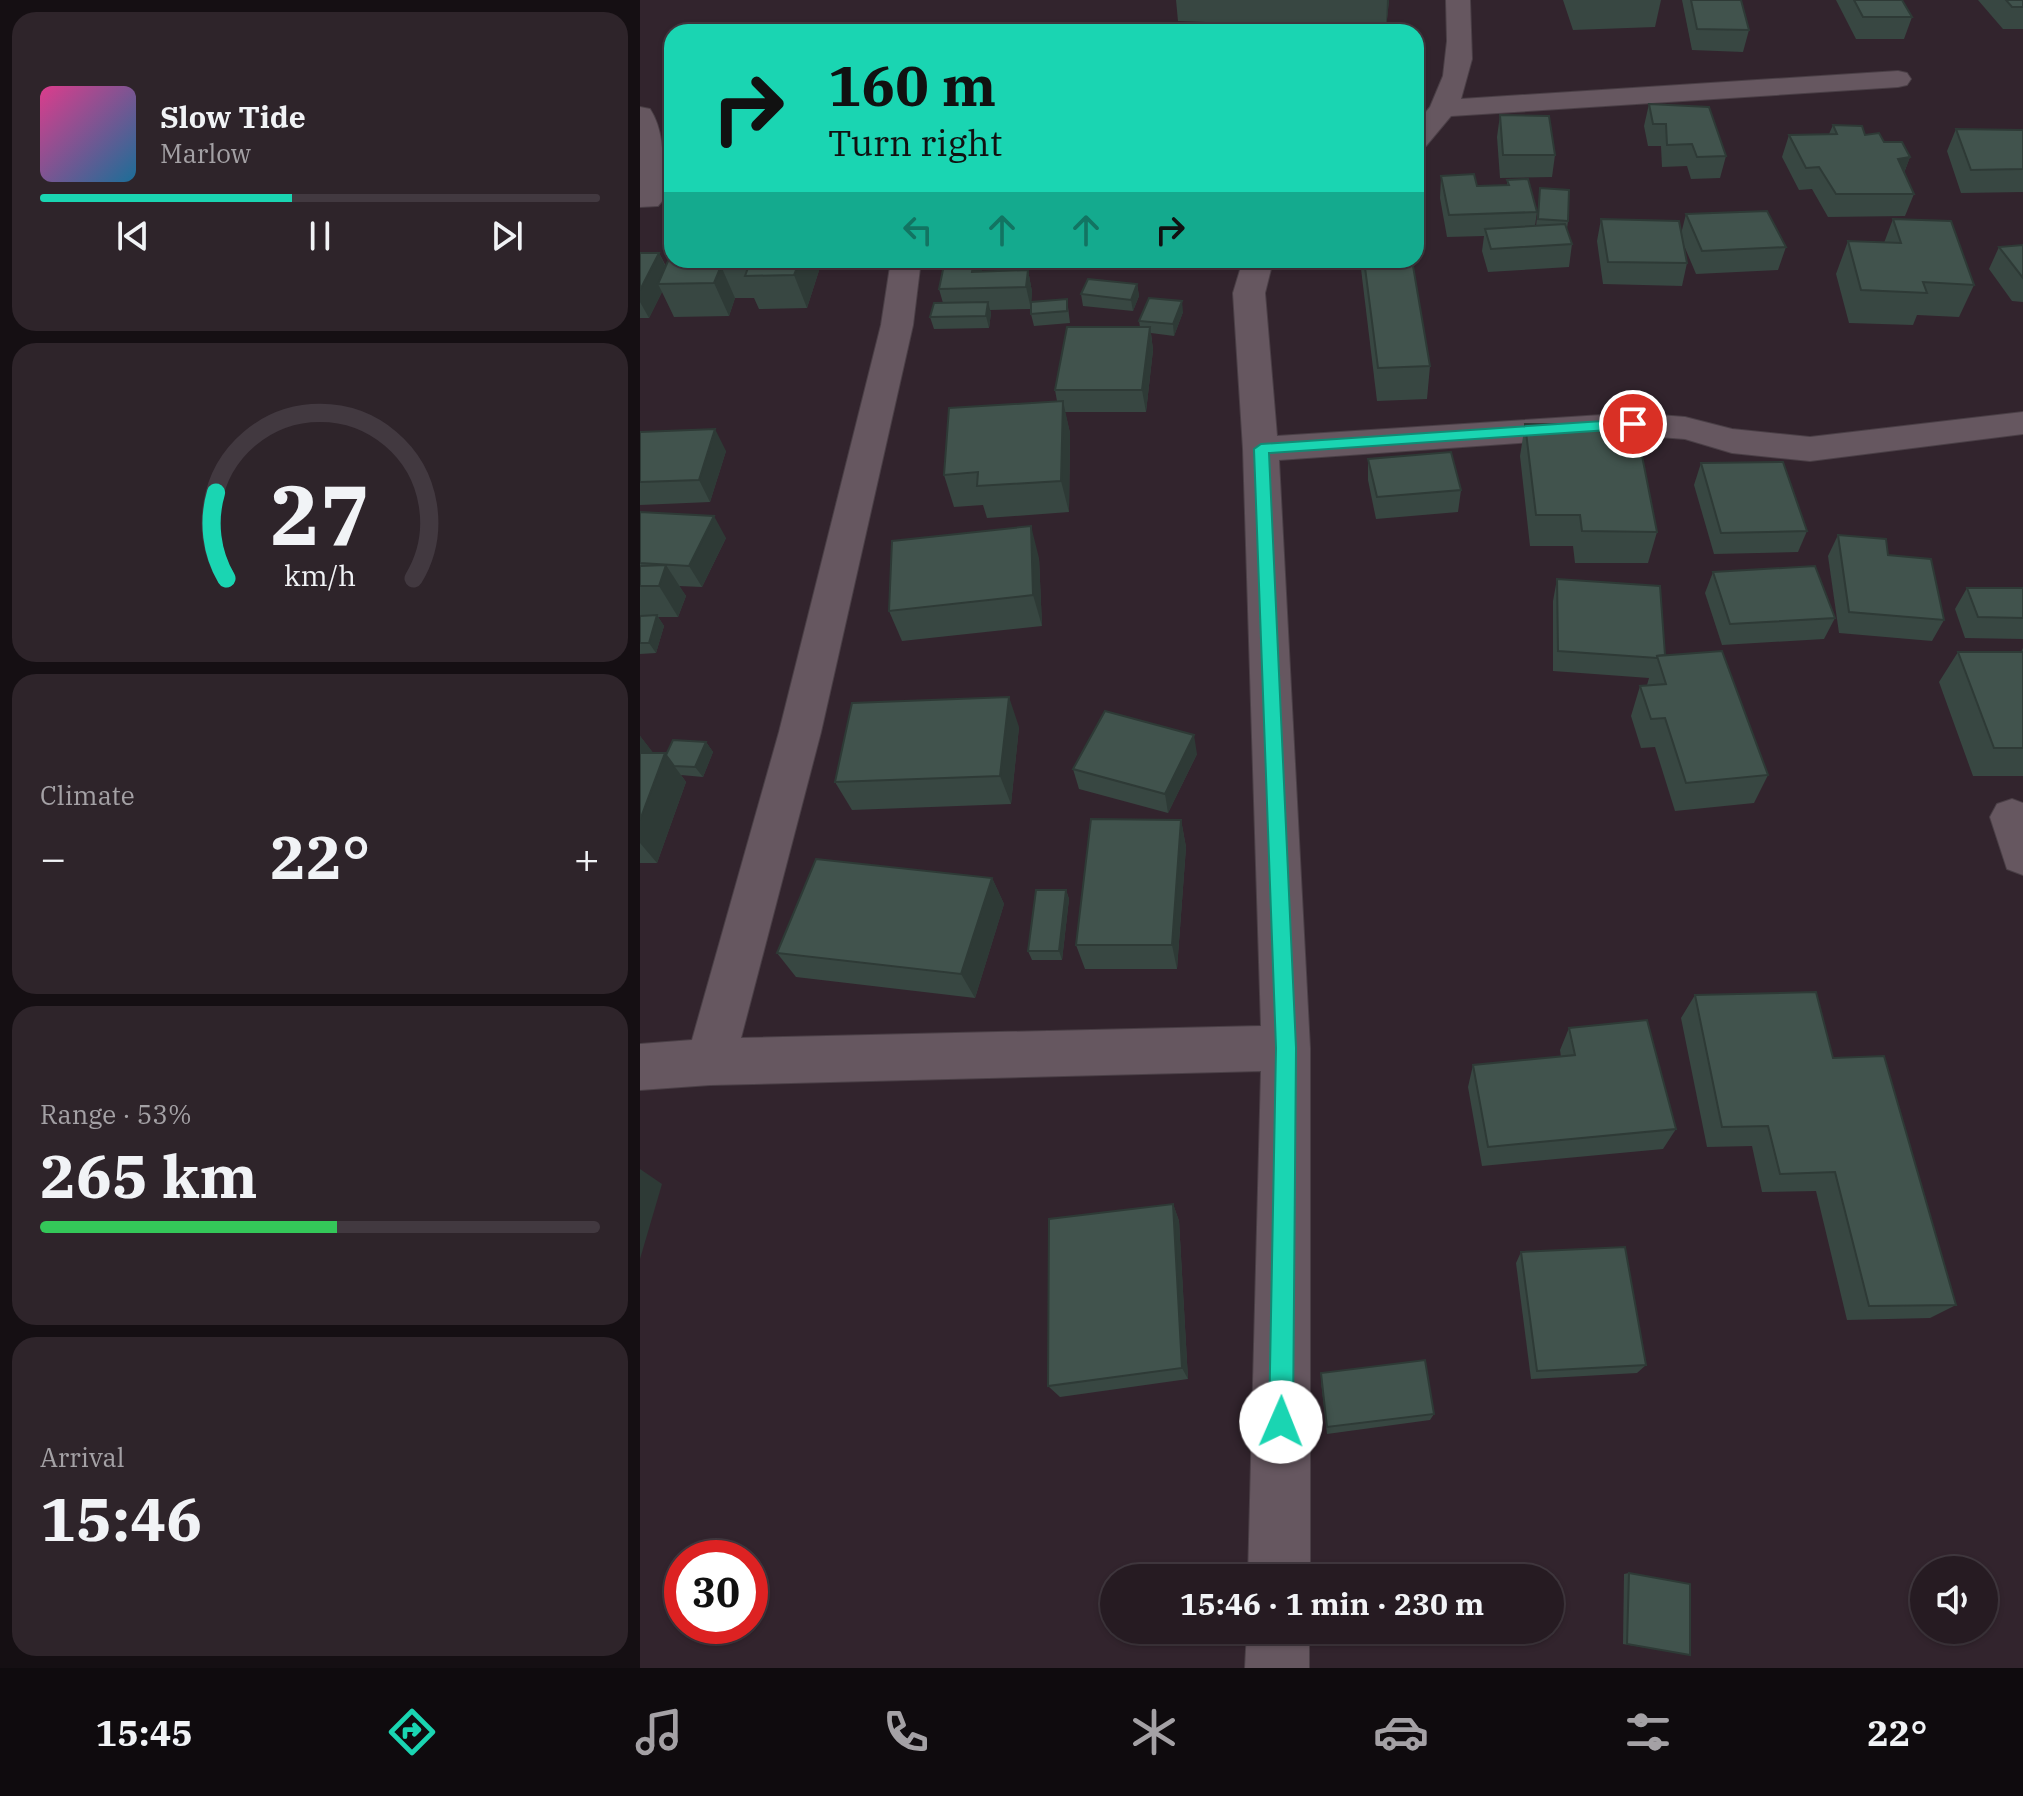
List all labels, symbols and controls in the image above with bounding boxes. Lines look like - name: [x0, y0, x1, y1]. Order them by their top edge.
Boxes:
- text: 160 m: [828, 49, 996, 121]
- icon: right: [696, 56, 800, 160]
- text: Slow Tide: [160, 97, 306, 136]
- text: Turn right: [828, 119, 1002, 166]
- text: Marlow: [160, 136, 251, 170]
- icon: left: [896, 208, 940, 252]
- icon: ahead: [980, 208, 1024, 252]
- icon: ahead: [1064, 208, 1108, 252]
- icon: right: [1148, 208, 1192, 252]
- icon: previous: [111, 214, 155, 258]
- icon: pause: [298, 214, 342, 258]
- icon: next: [485, 214, 529, 258]
- pin: [1599, 390, 1667, 458]
- icon: arrive: [1611, 402, 1655, 446]
- text: 27: [270, 459, 370, 567]
- text: km/h: [284, 557, 356, 594]
- text: Climate: [40, 778, 135, 812]
- text: 22°: [270, 817, 370, 896]
- text: −: [40, 829, 66, 886]
- text: +: [574, 829, 600, 886]
- text: Range · 53%: [40, 1097, 192, 1131]
- text: 265 km: [40, 1136, 258, 1215]
- position arrow: [1239, 1380, 1323, 1464]
- text: Arrival: [40, 1440, 125, 1474]
- text: 15:46: [40, 1479, 202, 1558]
- speed limit sign: 30: [664, 1540, 768, 1644]
- map controls: [1910, 1556, 1998, 1644]
- button: sound: [1910, 1556, 1998, 1644]
- text: 15:46 · 1 min · 230 m: [1180, 1584, 1484, 1623]
- icon: directions: [384, 1704, 440, 1760]
- icon: music: [631, 1704, 687, 1760]
- icon: phone: [878, 1704, 934, 1760]
- icon: climate: [1126, 1704, 1182, 1760]
- icon: car: [1373, 1704, 1429, 1760]
- icon: filters: [1620, 1704, 1676, 1760]
- text: 15:45: [96, 1709, 193, 1756]
- text: 22°: [1867, 1709, 1927, 1756]

